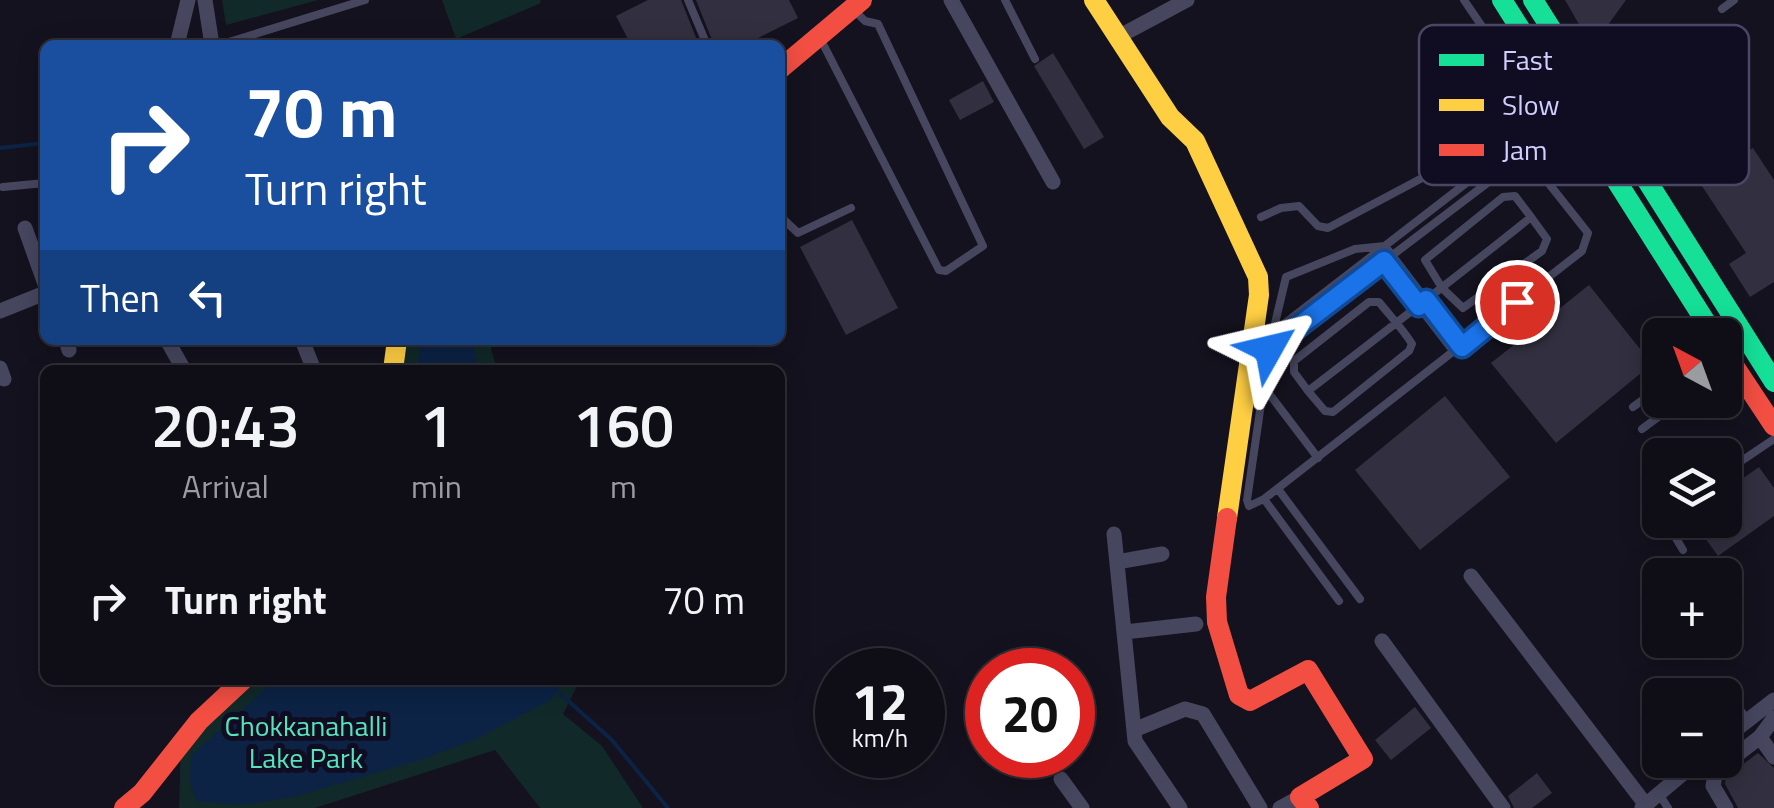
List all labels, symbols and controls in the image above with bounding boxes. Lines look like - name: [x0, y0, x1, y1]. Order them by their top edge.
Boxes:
- legend: [1419, 25, 1749, 185]
- text: Fast: [1502, 38, 1553, 81]
- text: 70 m: [245, 58, 398, 164]
- icon: right: [80, 80, 210, 210]
- text: Slow: [1502, 83, 1560, 126]
- text: Jam: [1502, 128, 1548, 171]
- text: Turn right: [245, 154, 427, 222]
- pin: [1475, 260, 1560, 345]
- text: Then: [80, 269, 160, 327]
- icon: left: [180, 270, 235, 325]
- icon: arrive: [1490, 275, 1545, 330]
- position arrow: [1217, 297, 1321, 401]
- north arrow: [1642, 318, 1742, 418]
- map controls: [1642, 318, 1742, 778]
- text: 20:43: [151, 379, 300, 470]
- text: 1: [420, 379, 453, 470]
- text: 160: [573, 379, 674, 470]
- button: layers: [1642, 438, 1742, 538]
- text: Arrival: [182, 462, 269, 510]
- text: min: [411, 462, 462, 510]
- text: m: [610, 462, 637, 510]
- button: +: [1642, 558, 1742, 658]
- text: Turn right: [165, 571, 327, 629]
- text: 70 m: [662, 571, 745, 629]
- icon: right: [80, 573, 135, 628]
- speed limit sign: 20: [965, 648, 1095, 778]
- text: 12: [852, 663, 908, 739]
- button: −: [1642, 678, 1742, 778]
- park label: Chokkanahalli Lake Park: [224, 704, 388, 779]
- text: km/h: [852, 719, 908, 757]

